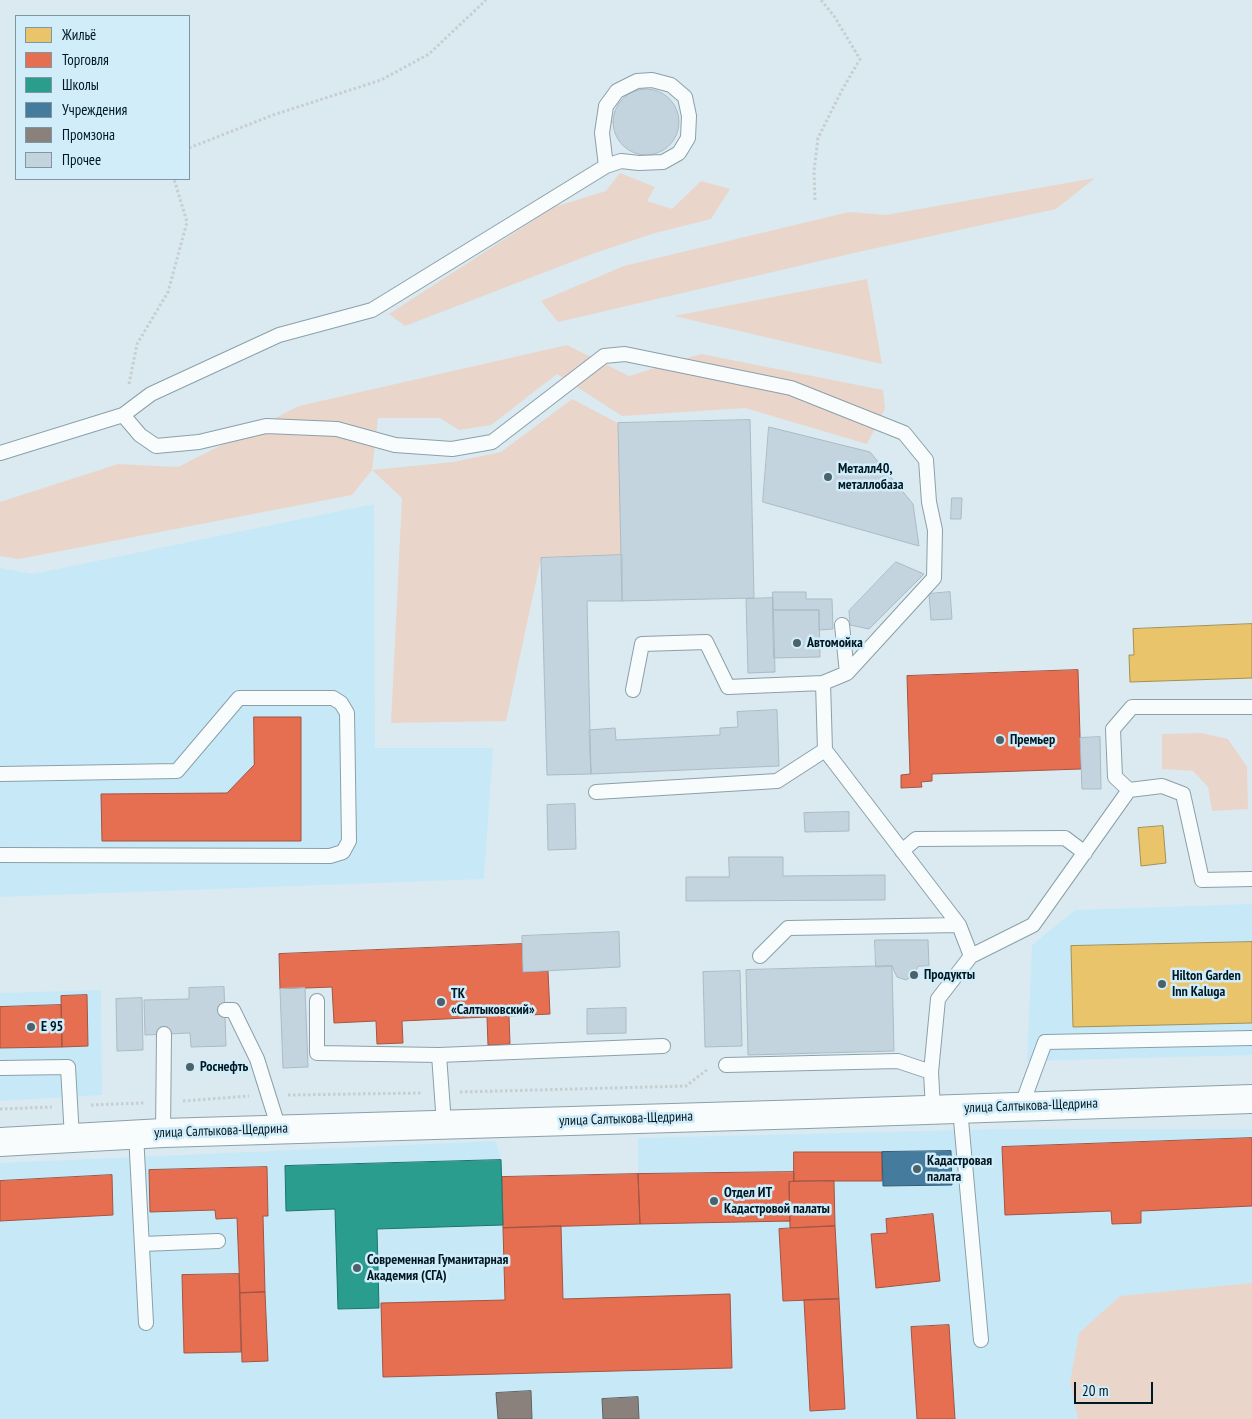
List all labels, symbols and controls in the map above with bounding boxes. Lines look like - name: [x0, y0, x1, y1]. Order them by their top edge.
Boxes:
- legend: [15, 15, 190, 180]
- text: Жильё: [62, 25, 96, 44]
- text: Торговля: [62, 50, 109, 69]
- text: Школы: [62, 75, 99, 94]
- text: Учреждения: [62, 100, 127, 119]
- text: Промзона: [62, 125, 115, 144]
- text: Прочее: [62, 150, 101, 169]
- place label: Металл40, металлобаза: [838, 461, 903, 494]
- marker: Металл40, металлобаза: [822, 471, 834, 483]
- place label: Автомойка: [807, 635, 863, 651]
- marker: Автомойка: [791, 637, 803, 649]
- place label: Премьер: [1010, 732, 1055, 748]
- marker: Премьер: [994, 734, 1006, 746]
- place label: Продукты: [924, 967, 975, 983]
- place label: Hilton Garden Inn Kaluga: [1172, 968, 1241, 1000]
- marker: Продукты: [908, 969, 920, 981]
- marker: Hilton Garden Inn Kaluga: [1156, 978, 1168, 990]
- place label: ТК «Салтыковский»: [451, 986, 535, 1019]
- marker: ТК «Салтыковский»: [435, 996, 447, 1008]
- place label: Е 95: [41, 1019, 63, 1035]
- marker: Е 95: [25, 1021, 37, 1033]
- place label: Роснефть: [200, 1059, 248, 1075]
- marker: Роснефть: [184, 1061, 196, 1073]
- street label: улица Салтыкова-Щедрина: [964, 1095, 1098, 1117]
- street label: улица Салтыкова-Щедрина: [559, 1108, 693, 1130]
- street label: улица Салтыкова-Щедрина: [154, 1120, 288, 1142]
- place label: Кадастровая палата: [927, 1153, 992, 1186]
- marker: Кадастровая палата: [911, 1163, 923, 1175]
- place label: Отдел ИТ Кадастровой палаты: [724, 1185, 830, 1218]
- marker: Отдел ИТ Кадастровой палаты: [708, 1195, 720, 1207]
- place label: Современная Гуманитарная Академия (СГА): [367, 1252, 508, 1284]
- marker: Современная Гуманитарная Академия (СГА): [351, 1262, 363, 1274]
- scale bar: [1077, 1372, 1156, 1404]
- text: 20 m: [1082, 1381, 1108, 1400]

